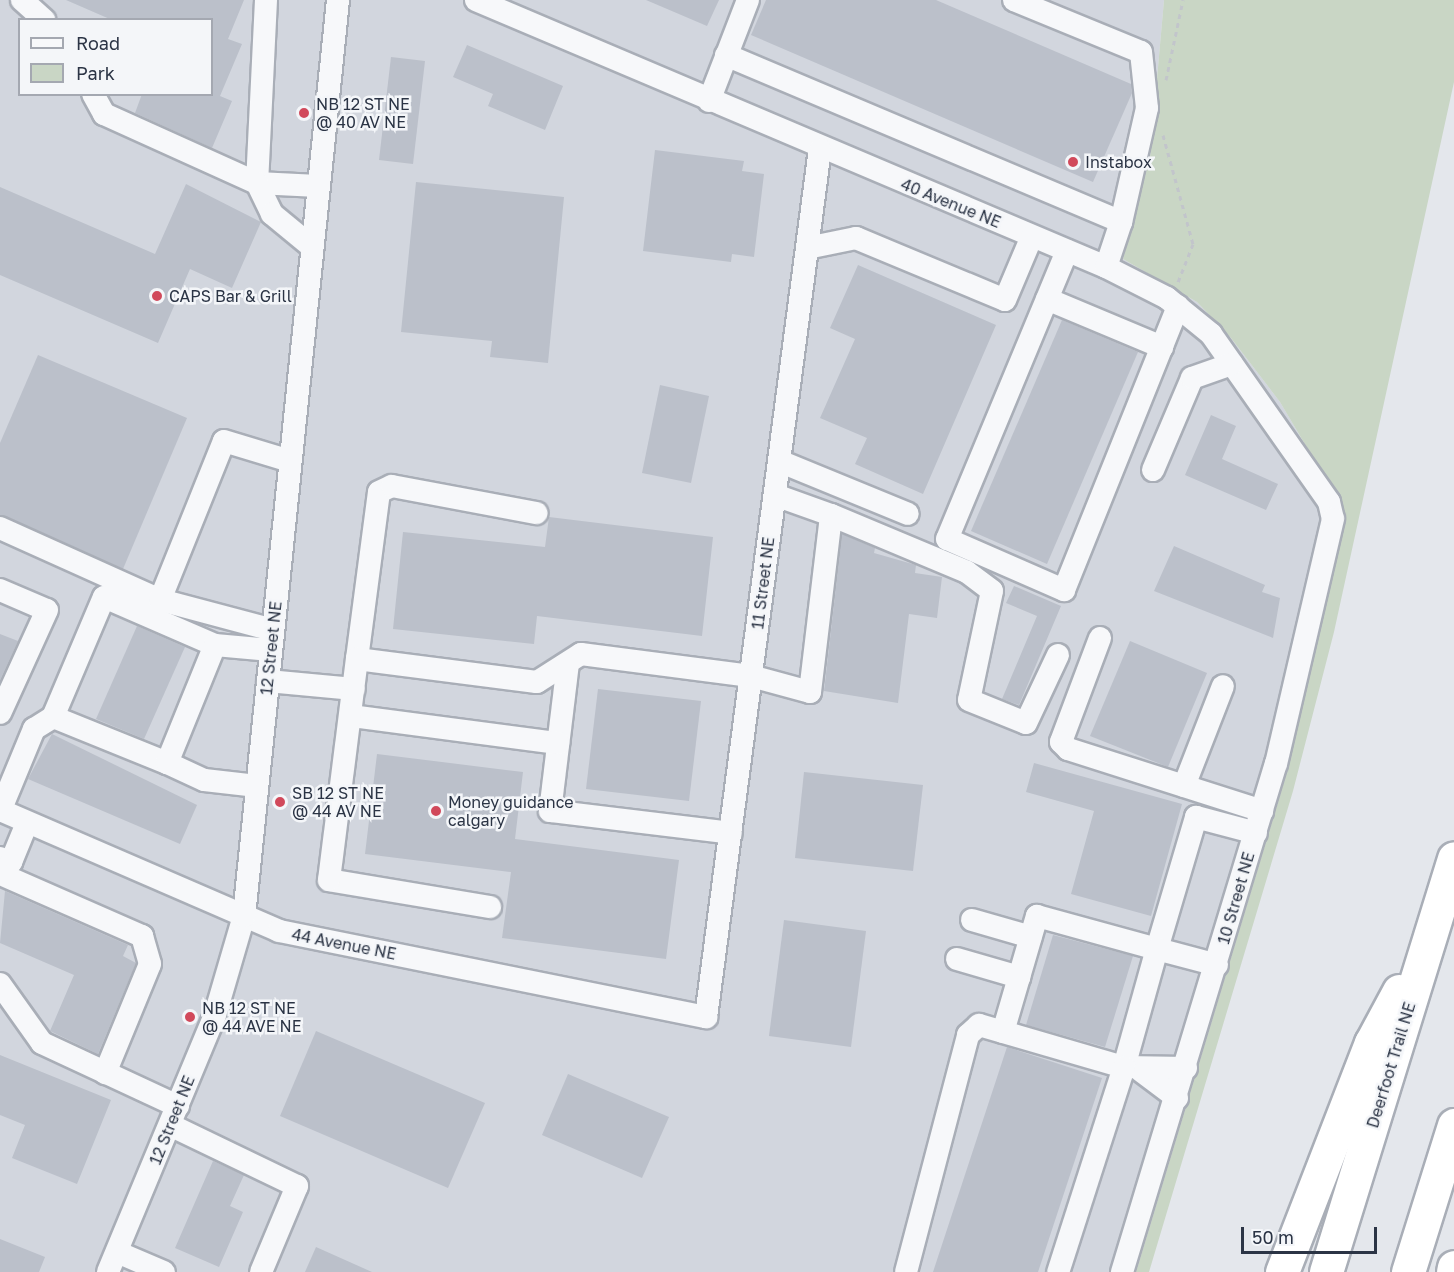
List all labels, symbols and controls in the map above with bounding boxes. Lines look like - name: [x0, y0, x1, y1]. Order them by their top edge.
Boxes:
- legend: [18, 18, 213, 96]
- text: Road: [76, 32, 120, 54]
- text: Park: [76, 62, 115, 84]
- place label: NB 12 ST NE @ 40 AV NE: [316, 94, 410, 132]
- marker: NB 12 ST NE @ 40 AV NE: [297, 106, 311, 120]
- place label: Instabox: [1085, 152, 1152, 172]
- marker: Instabox: [1066, 155, 1080, 169]
- street label: 40 Avenue NE: [898, 174, 1004, 232]
- place label: CAPS Bar & Grill: [169, 286, 292, 306]
- marker: CAPS Bar & Grill: [150, 289, 164, 303]
- street label: 11 Street NE: [748, 536, 778, 630]
- street label: 12 Street NE: [257, 600, 285, 696]
- place label: SB 12 ST NE @ 44 AV NE: [292, 783, 384, 821]
- place label: Money guidance calgary: [448, 792, 574, 830]
- marker: SB 12 ST NE @ 44 AV NE: [273, 795, 287, 809]
- marker: Money guidance calgary: [429, 804, 443, 818]
- street label: 10 Street NE: [1214, 850, 1258, 946]
- street label: 44 Avenue NE: [290, 924, 398, 964]
- place label: NB 12 ST NE @ 44 AVE NE: [202, 998, 302, 1036]
- street label: Deerfoot Trail NE: [1363, 1000, 1419, 1130]
- marker: NB 12 ST NE @ 44 AVE NE: [183, 1010, 197, 1024]
- street label: 12 Street NE: [145, 1073, 199, 1167]
- scale bar: [1244, 1215, 1380, 1253]
- text: 50 m: [1252, 1226, 1294, 1248]

